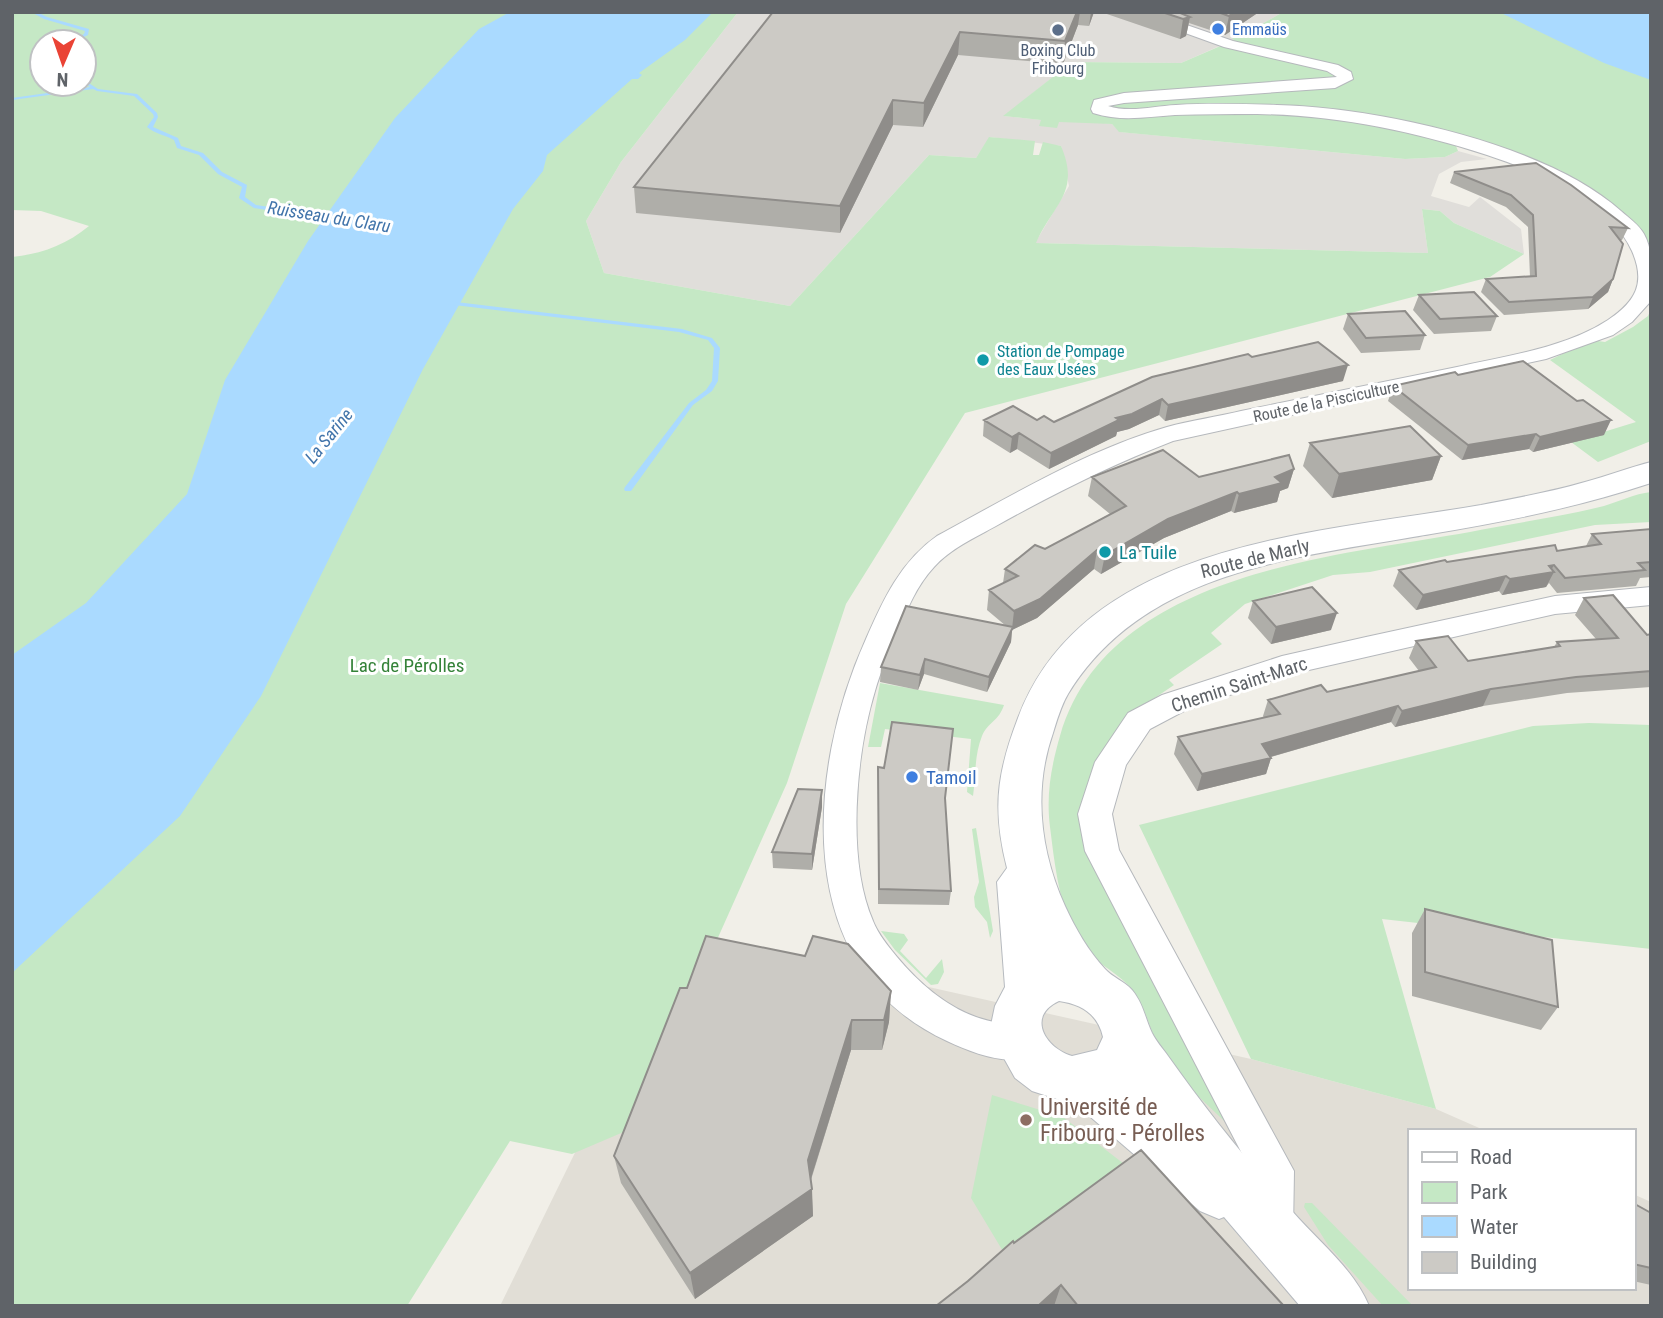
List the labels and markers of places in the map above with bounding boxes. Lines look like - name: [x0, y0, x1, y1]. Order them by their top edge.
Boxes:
- place label: Emmaüs: [1232, 20, 1287, 39]
- marker: Emmaüs: [1210, 21, 1226, 37]
- marker: Boxing Club Fribourg: [1050, 22, 1066, 38]
- place label: Boxing Club Fribourg: [1021, 41, 1096, 78]
- place label: Station de Pompage des Eaux Usées: [997, 342, 1124, 379]
- marker: Station de Pompage des Eaux Usées: [975, 352, 991, 368]
- place label: La Tuile: [1119, 541, 1177, 564]
- marker: La Tuile: [1097, 544, 1113, 560]
- place label: Tamoil: [926, 766, 977, 789]
- marker: Tamoil: [904, 769, 920, 785]
- place label: Université de Fribourg - Pérolles: [1040, 1094, 1205, 1147]
- marker: Université de Fribourg - Pérolles: [1018, 1112, 1034, 1128]

